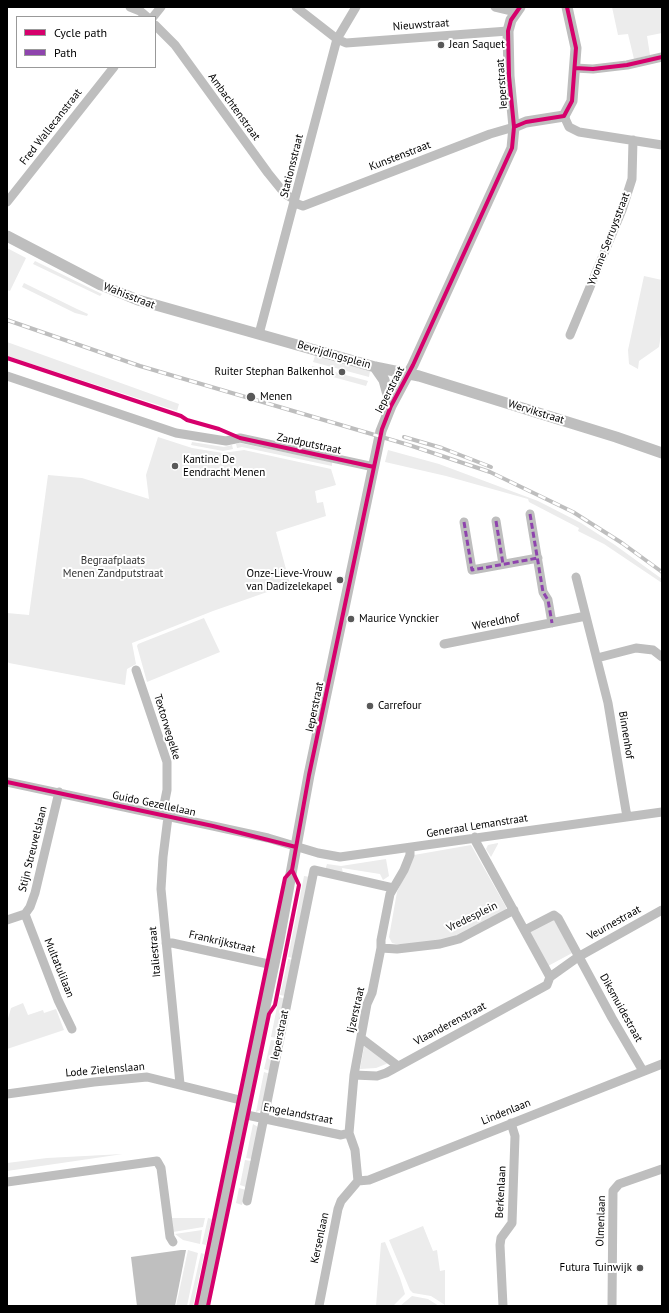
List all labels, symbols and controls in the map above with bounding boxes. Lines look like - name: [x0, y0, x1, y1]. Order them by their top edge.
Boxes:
- legend: [16, 16, 156, 68]
- street label: Nieuwstraat: [392, 16, 450, 34]
- text: Cycle path: [54, 25, 107, 40]
- place label: Jean Saquet: [449, 38, 505, 52]
- marker: Jean Saquet: [436, 40, 446, 50]
- text: Path: [54, 45, 77, 60]
- street label: Ieperstraat: [494, 58, 510, 110]
- street label: Ambachtenstraat: [205, 71, 263, 143]
- street label: Fred Wallecanstraat: [17, 86, 85, 168]
- street label: Stationsstraat: [278, 133, 306, 199]
- street label: Kunstenstraat: [367, 138, 433, 174]
- street label: Yvonne Serruysstraat: [585, 191, 633, 287]
- street label: Wahisstraat: [101, 280, 157, 312]
- street label: Bevrijdingsplein: [296, 338, 372, 372]
- street label: Ieperstraat: [373, 364, 407, 416]
- place label: Ruiter Stephan Balkenhol: [214, 365, 334, 379]
- marker: Ruiter Stephan Balkenhol: [337, 367, 347, 377]
- place label: Menen: [260, 390, 292, 404]
- marker: Menen: [245, 391, 257, 403]
- street label: Wervikstraat: [506, 397, 566, 427]
- street label: Zandputstraat: [276, 431, 342, 457]
- place label: Kantine De Eendracht Menen: [183, 453, 265, 479]
- marker: Kantine De Eendracht Menen: [170, 461, 180, 471]
- park label: Begraafplaats Menen Zandputstraat: [63, 554, 163, 580]
- place label: Onze-Lieve-Vrouw van Dadizelekapel: [246, 567, 332, 593]
- marker: Onze-Lieve-Vrouw van Dadizelekapel: [335, 575, 345, 585]
- street label: Wereldhof: [471, 611, 521, 633]
- place label: Maurice Vynckier: [359, 612, 439, 626]
- marker: Maurice Vynckier: [346, 614, 356, 624]
- street label: Ieperstraat: [303, 681, 327, 733]
- street label: Textorwegelke: [151, 693, 183, 761]
- place label: Carrefour: [378, 699, 422, 713]
- marker: Carrefour: [365, 701, 375, 711]
- street label: Binnenhof: [616, 710, 636, 760]
- street label: Guido Gezellelaan: [111, 789, 197, 819]
- street label: Stijn Streuvelslaan: [16, 805, 50, 893]
- street label: Generaal Lemanstraat: [425, 811, 529, 841]
- street label: Vredesplein: [444, 899, 500, 935]
- street label: Veurnestraat: [585, 903, 643, 943]
- street label: Italiestraat: [146, 926, 164, 978]
- street label: Frankrijkstraat: [187, 928, 257, 956]
- street label: Multatulilaan: [41, 936, 77, 1000]
- street label: Diksmuidestraat: [597, 972, 645, 1044]
- street label: Ijzerstraat: [344, 986, 368, 1034]
- street label: Vlaanderenstraat: [412, 999, 488, 1049]
- street label: Ieperstraat: [268, 1009, 292, 1061]
- street label: Lode Zielenslaan: [65, 1060, 145, 1080]
- street label: Lindenlaan: [479, 1096, 533, 1128]
- street label: Engelandstraat: [262, 1101, 334, 1127]
- street label: Berkenlaan: [493, 1165, 509, 1219]
- street label: Olmenlaan: [594, 1195, 608, 1247]
- street label: Kersenlaan: [308, 1211, 332, 1265]
- place label: Futura Tuinwijk: [560, 1261, 632, 1275]
- marker: Futura Tuinwijk: [635, 1263, 645, 1273]

